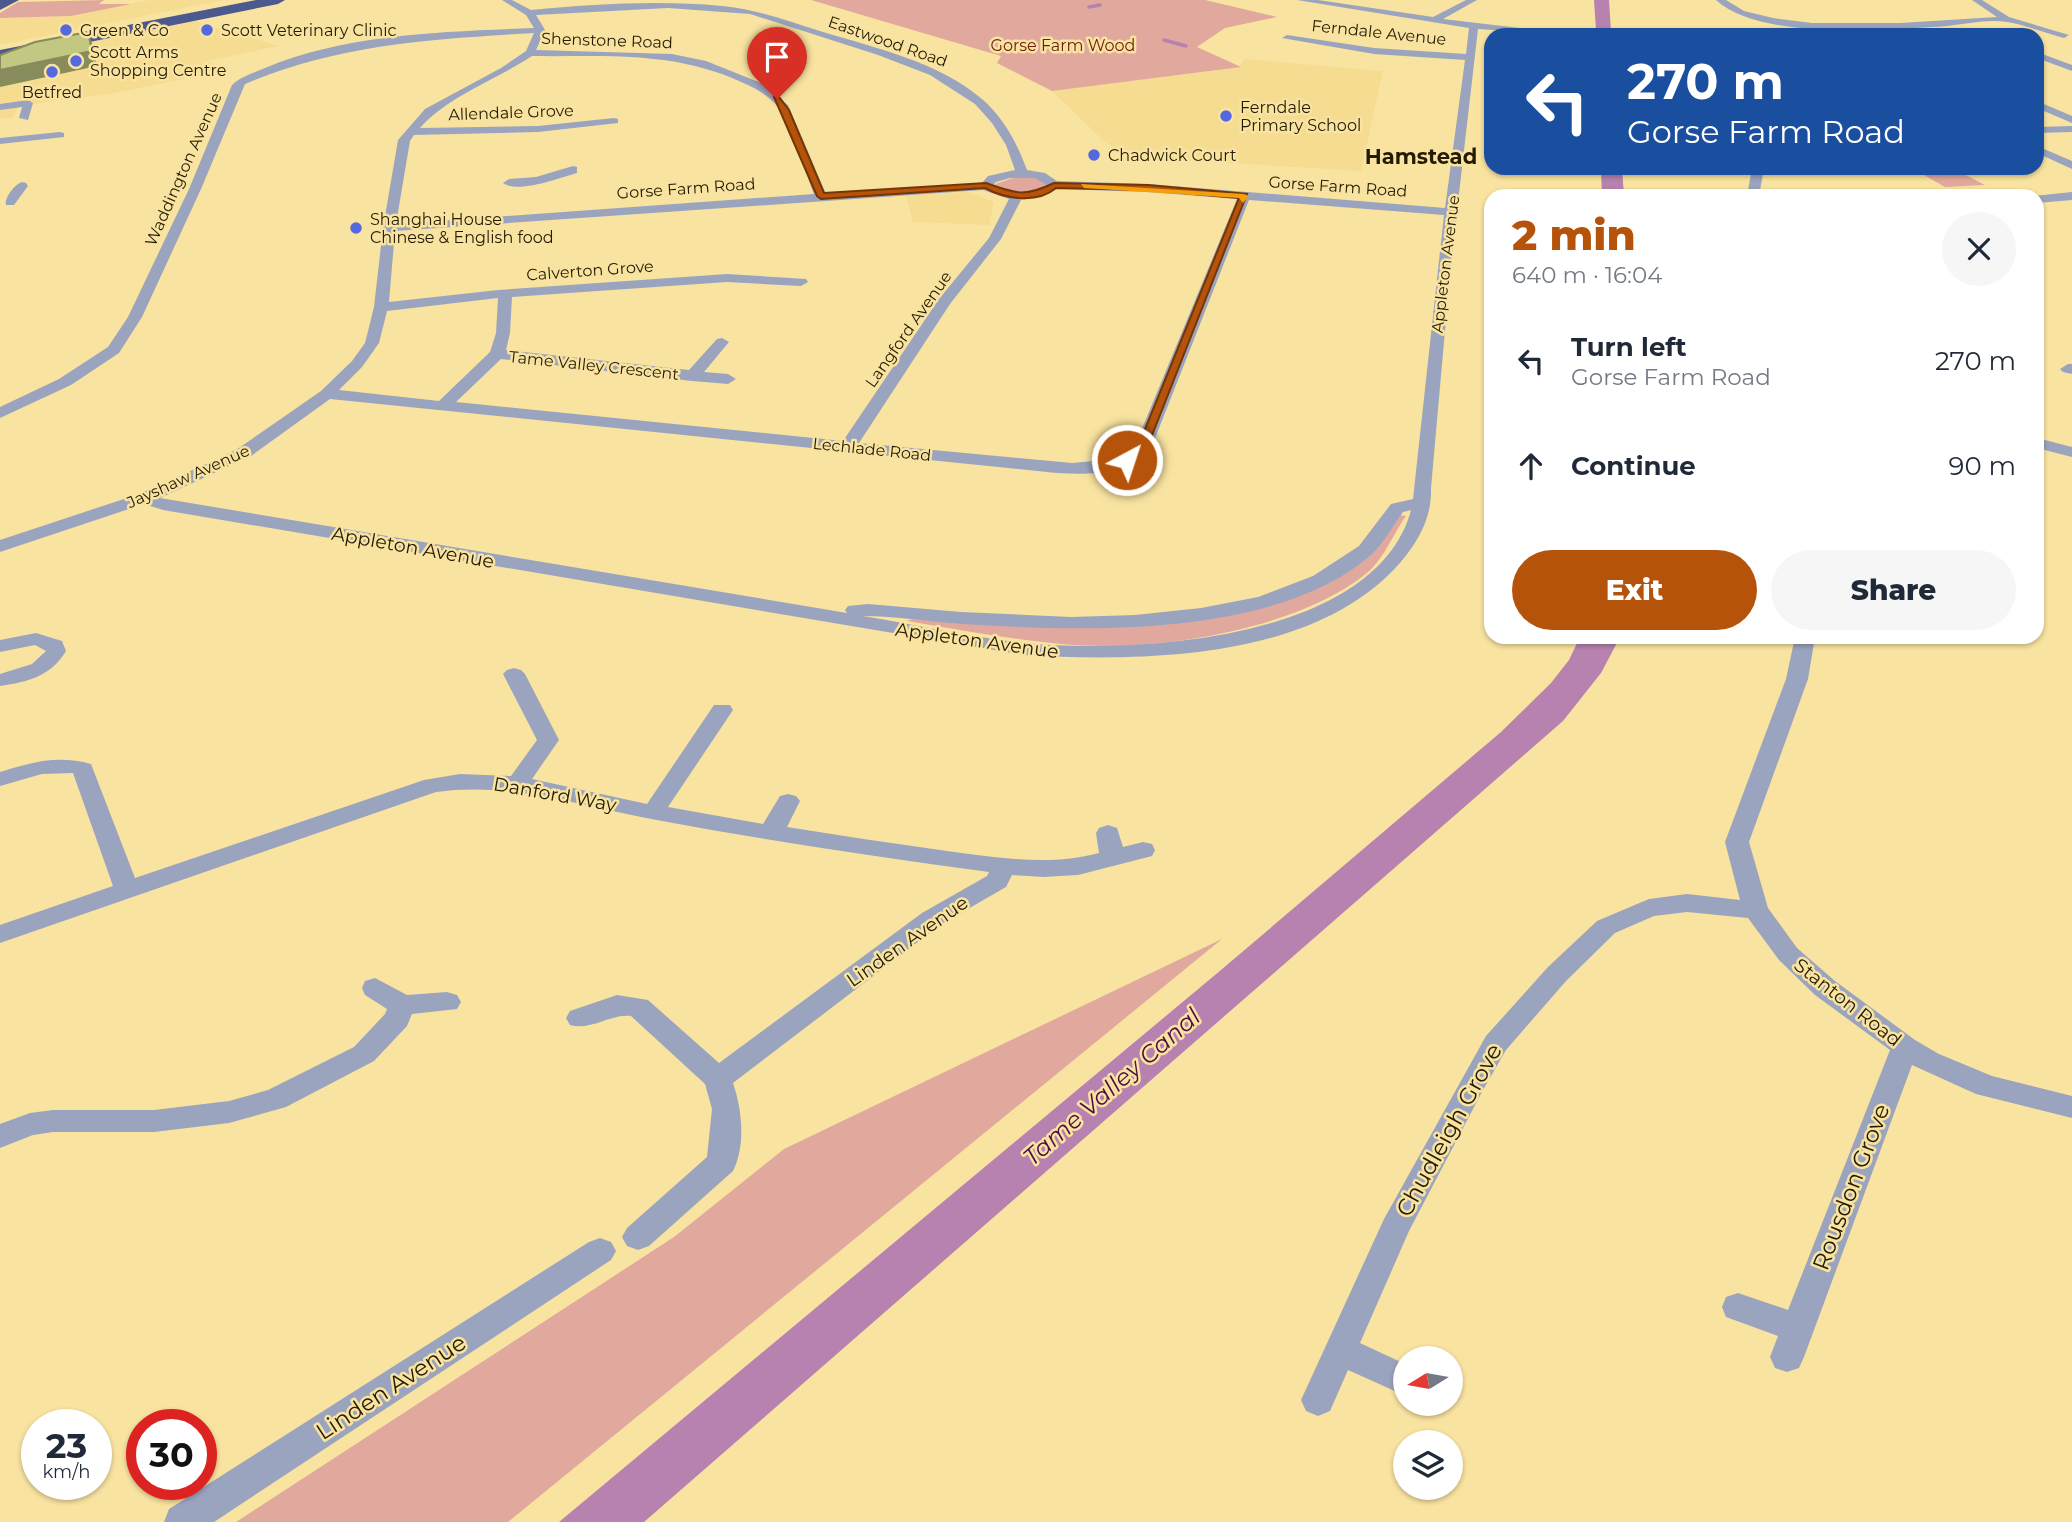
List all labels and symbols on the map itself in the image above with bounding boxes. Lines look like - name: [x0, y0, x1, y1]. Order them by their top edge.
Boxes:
- street label: Eastwood Road: [826, 12, 950, 71]
- street label: Ferndale Avenue: [1311, 16, 1447, 49]
- place label: Green & Co: [80, 21, 169, 40]
- place label: Scott Veterinary Clinic: [221, 21, 397, 40]
- marker: Green & Co: [58, 22, 74, 38]
- marker: Scott Veterinary Clinic: [199, 22, 215, 38]
- pin: [747, 27, 807, 99]
- street label: Shenstone Road: [541, 29, 673, 52]
- park label: Gorse Farm Wood: [991, 36, 1135, 55]
- place label: Scott Arms Shopping Centre: [90, 43, 227, 80]
- marker: Scott Arms Shopping Centre: [68, 53, 84, 69]
- marker: Betfred: [44, 64, 60, 80]
- place label: Betfred: [22, 83, 82, 102]
- street label: Waddington Avenue: [141, 90, 226, 249]
- place label: Ferndale Primary School: [1240, 98, 1361, 135]
- street label: Allendale Grove: [448, 101, 574, 124]
- marker: Ferndale Primary School: [1218, 108, 1234, 124]
- district label: Hamstead: [1365, 144, 1477, 169]
- place label: Chadwick Court: [1108, 146, 1237, 165]
- marker: Chadwick Court: [1086, 147, 1102, 163]
- street label: Gorse Farm Road: [1268, 172, 1408, 201]
- street label: Gorse Farm Road: [616, 174, 756, 203]
- street label: Appleton Avenue: [1428, 194, 1463, 334]
- place label: Shanghai House Chinese & English food: [370, 210, 554, 247]
- marker: Shanghai House Chinese & English food: [348, 220, 364, 236]
- street label: Calverton Grove: [526, 257, 654, 284]
- street label: Langford Avenue: [861, 267, 956, 391]
- street label: Tame Valley Crescent: [508, 347, 680, 384]
- position arrow: [1090, 423, 1164, 497]
- street label: Lechlade Road: [812, 434, 932, 465]
- street label: Jayshaw Avenue: [123, 441, 252, 512]
- street label: Appleton Avenue: [330, 522, 496, 573]
- street label: Appleton Avenue: [894, 618, 1060, 663]
- street label: Danford Way: [492, 772, 619, 817]
- street label: Linden Avenue: [842, 891, 972, 992]
- street label: Stanton Road: [1789, 953, 1906, 1051]
- water label: Tame Valley Canal: [1017, 1001, 1207, 1171]
- street label: Chudleigh Grove: [1390, 1039, 1508, 1221]
- street label: Rousdon Grove: [1806, 1100, 1896, 1274]
- street label: Linden Avenue: [311, 1328, 471, 1446]
- north arrow: [1393, 1346, 1463, 1416]
- speed limit sign: 30: [126, 1409, 217, 1500]

